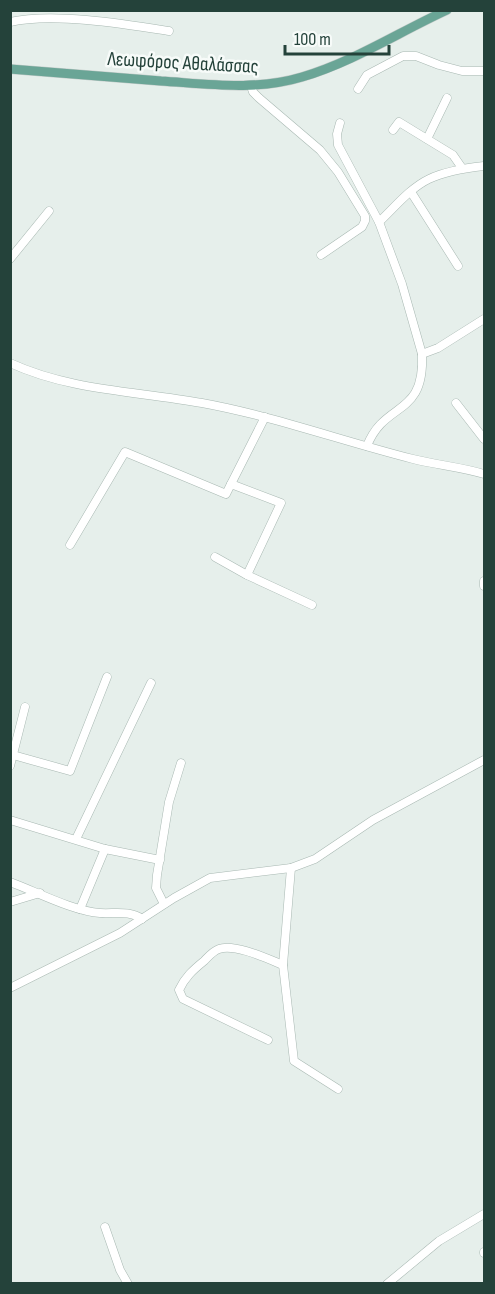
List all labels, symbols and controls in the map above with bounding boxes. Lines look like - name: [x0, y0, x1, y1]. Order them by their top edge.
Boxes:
- scale bar: [285, 18, 388, 56]
- text: 100 m: [294, 29, 331, 50]
- street label: Λεωφόρος Αθαλάσσας: [106, 47, 259, 79]

